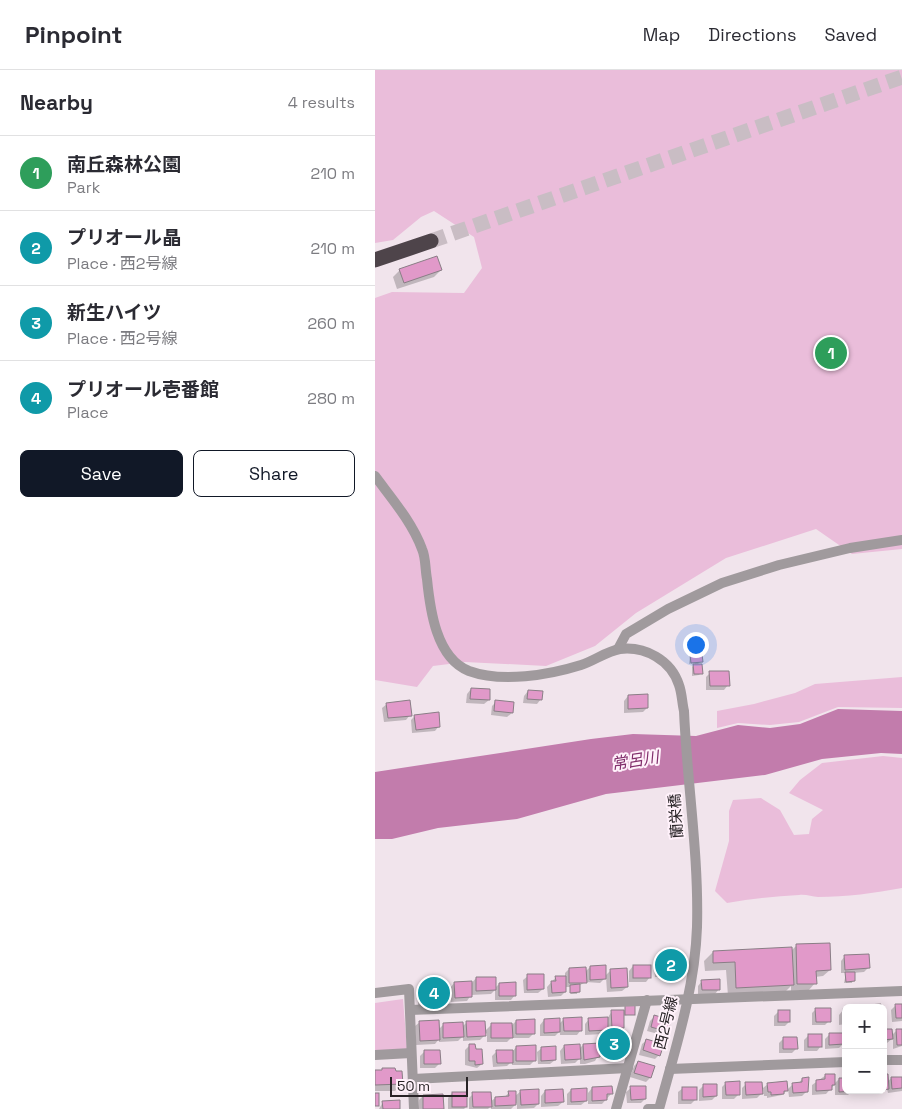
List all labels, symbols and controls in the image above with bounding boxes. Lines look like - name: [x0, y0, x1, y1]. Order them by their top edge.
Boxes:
- text: Pinpoint: [25, 19, 122, 50]
- text: Map: [643, 23, 680, 46]
- text: Directions: [708, 23, 797, 46]
- text: Saved: [825, 23, 877, 46]
- text: Nearby: [20, 89, 93, 116]
- text: 4 results: [288, 92, 355, 113]
- text: 南丘森林公園: [67, 152, 181, 177]
- text: 1: [32, 163, 40, 184]
- text: 210 m: [311, 163, 355, 184]
- text: Park: [67, 177, 100, 198]
- text: プリオール晶: [67, 225, 181, 250]
- text: 2: [31, 238, 41, 259]
- text: 210 m: [311, 238, 355, 259]
- text: Place · 西2号線: [67, 253, 177, 274]
- text: 新生ハイツ: [67, 300, 162, 325]
- text: 3: [31, 313, 41, 334]
- text: 260 m: [307, 313, 355, 334]
- text: Place · 西2号線: [67, 328, 177, 349]
- pin: 1: [815, 334, 847, 372]
- text: プリオール壱番館: [67, 377, 219, 402]
- text: 4: [31, 388, 41, 409]
- text: 280 m: [307, 388, 355, 409]
- text: Place: [67, 402, 109, 423]
- button: Save: [20, 450, 183, 497]
- button: Share: [193, 450, 355, 497]
- your location: [683, 632, 709, 658]
- water label: 常呂川: [610, 746, 662, 775]
- street label: 蘭栄橋: [664, 793, 687, 839]
- pin: 2: [655, 946, 687, 984]
- pin: 4: [418, 974, 450, 1012]
- street label: 西2号線: [650, 994, 681, 1051]
- map controls: [842, 1004, 887, 1094]
- button: +: [842, 1004, 887, 1049]
- pin: 3: [598, 1025, 630, 1063]
- button: −: [842, 1049, 887, 1094]
- scale bar: [390, 1074, 467, 1097]
- text: 50 m: [397, 1077, 430, 1095]

